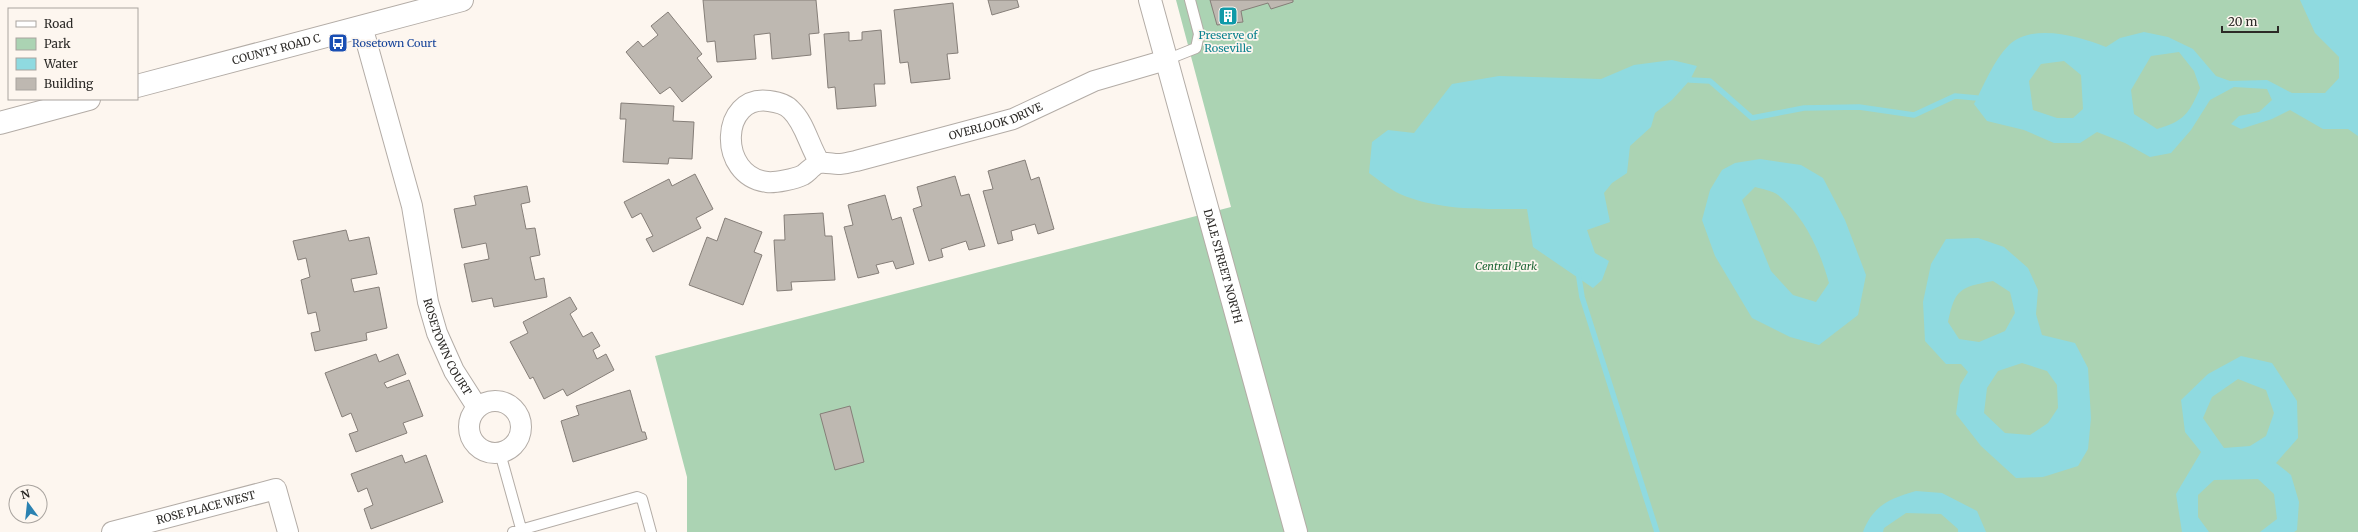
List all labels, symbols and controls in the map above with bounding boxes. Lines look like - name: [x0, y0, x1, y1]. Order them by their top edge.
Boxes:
- building icon: Preserve of Roseville: [1217, 5, 1239, 27]
- legend: [8, 8, 138, 100]
- scale bar: [2222, 8, 2278, 34]
- text: 20 m: [2228, 14, 2257, 29]
- text: Road: [44, 16, 73, 31]
- place label: Preserve of Roseville: [1199, 28, 1258, 55]
- street label: COUNTY ROAD C: [231, 31, 322, 68]
- bus stop icon: Rosetown Court: [327, 32, 349, 54]
- text: Park: [44, 36, 71, 51]
- place label: Rosetown Court: [352, 36, 437, 50]
- text: Water: [43, 56, 79, 71]
- text: Building: [44, 76, 94, 91]
- street label: OVERLOOK DRIVE: [947, 99, 1045, 143]
- street label: DALE STREET NORTH: [1201, 207, 1245, 325]
- park label: Central Park: [1475, 259, 1537, 273]
- street label: ROSETOWN COURT: [420, 297, 475, 398]
- north arrow: [8, 484, 48, 524]
- text: N: [19, 486, 32, 502]
- street label: ROSE PLACE WEST: [155, 488, 257, 527]

